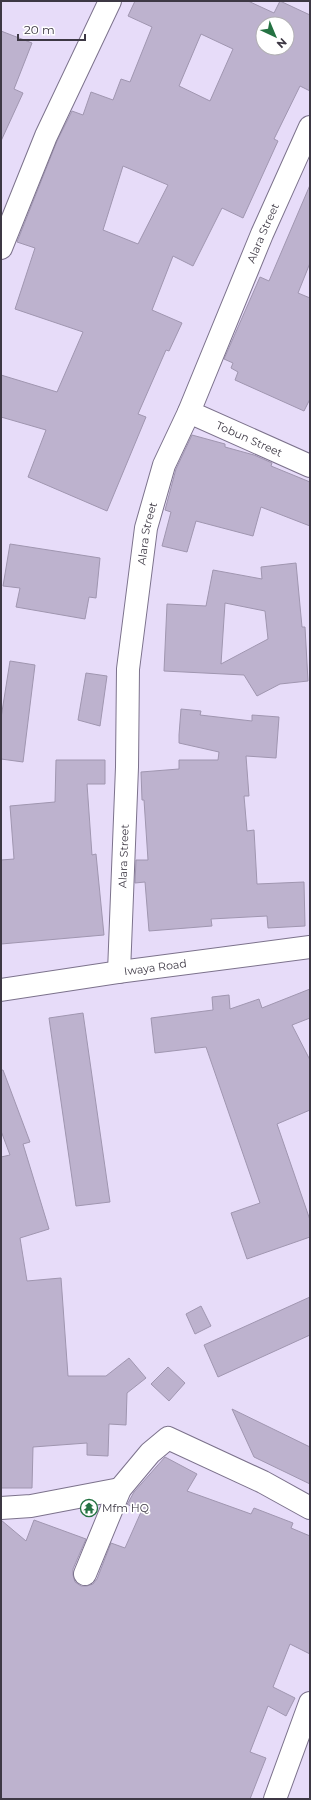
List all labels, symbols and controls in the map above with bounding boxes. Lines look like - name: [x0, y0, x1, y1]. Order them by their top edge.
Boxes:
- scale bar: [18, 16, 85, 42]
- north arrow: [255, 16, 295, 56]
- text: 20 m: [24, 22, 55, 37]
- text: N: [274, 35, 290, 51]
- street label: Alara Street: [244, 200, 282, 265]
- street label: Tobun Street: [214, 418, 285, 460]
- street label: Alara Street: [134, 500, 160, 566]
- street label: Alara Street: [115, 823, 132, 888]
- street label: Iwaya Road: [123, 956, 187, 978]
- temple icon: Mfm HQ: [79, 1498, 99, 1518]
- place label: Mfm HQ: [102, 1501, 150, 1515]

